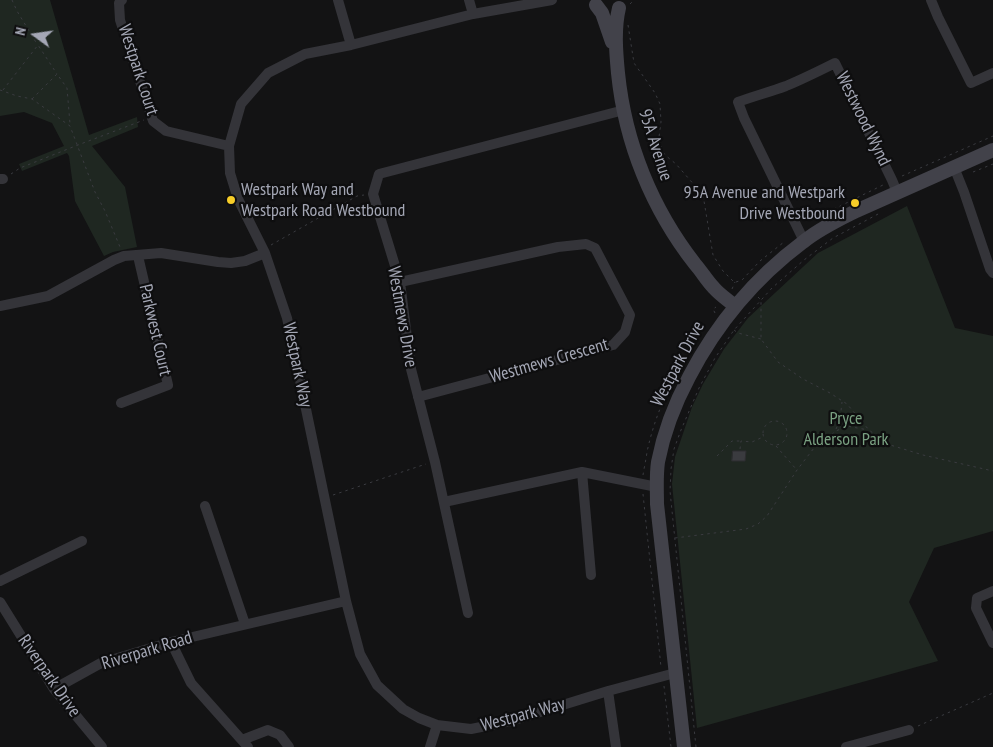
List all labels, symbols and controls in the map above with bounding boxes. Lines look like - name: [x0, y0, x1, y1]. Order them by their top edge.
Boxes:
- north arrow: [10, 10, 60, 60]
- street label: Westpark Court: [113, 22, 163, 118]
- text: N: [11, 26, 30, 37]
- street label: Westwood Wynd: [831, 68, 895, 170]
- street label: 95A Avenue: [633, 106, 677, 184]
- place label: Westpark Way and Westpark Road Westbound: [241, 179, 405, 222]
- place label: 95A Avenue and Westpark Drive Westbound: [684, 182, 845, 224]
- marker: Westpark Way and Westpark Road Westbound: [225, 194, 237, 206]
- marker: 95A Avenue and Westpark Drive Westbound: [849, 197, 861, 209]
- street label: Westmews Drive: [382, 265, 422, 369]
- street label: Parkwest Court: [134, 282, 176, 378]
- street label: Westpark Drive: [647, 318, 709, 410]
- street label: Westpark Way: [277, 321, 317, 409]
- street label: Westmews Crescent: [487, 334, 611, 388]
- park label: Pryce Alderson Park: [803, 408, 889, 450]
- street label: Riverpark Road: [99, 627, 195, 675]
- street label: Riverpark Drive: [13, 631, 85, 721]
- street label: Westpark Way: [479, 693, 567, 737]

